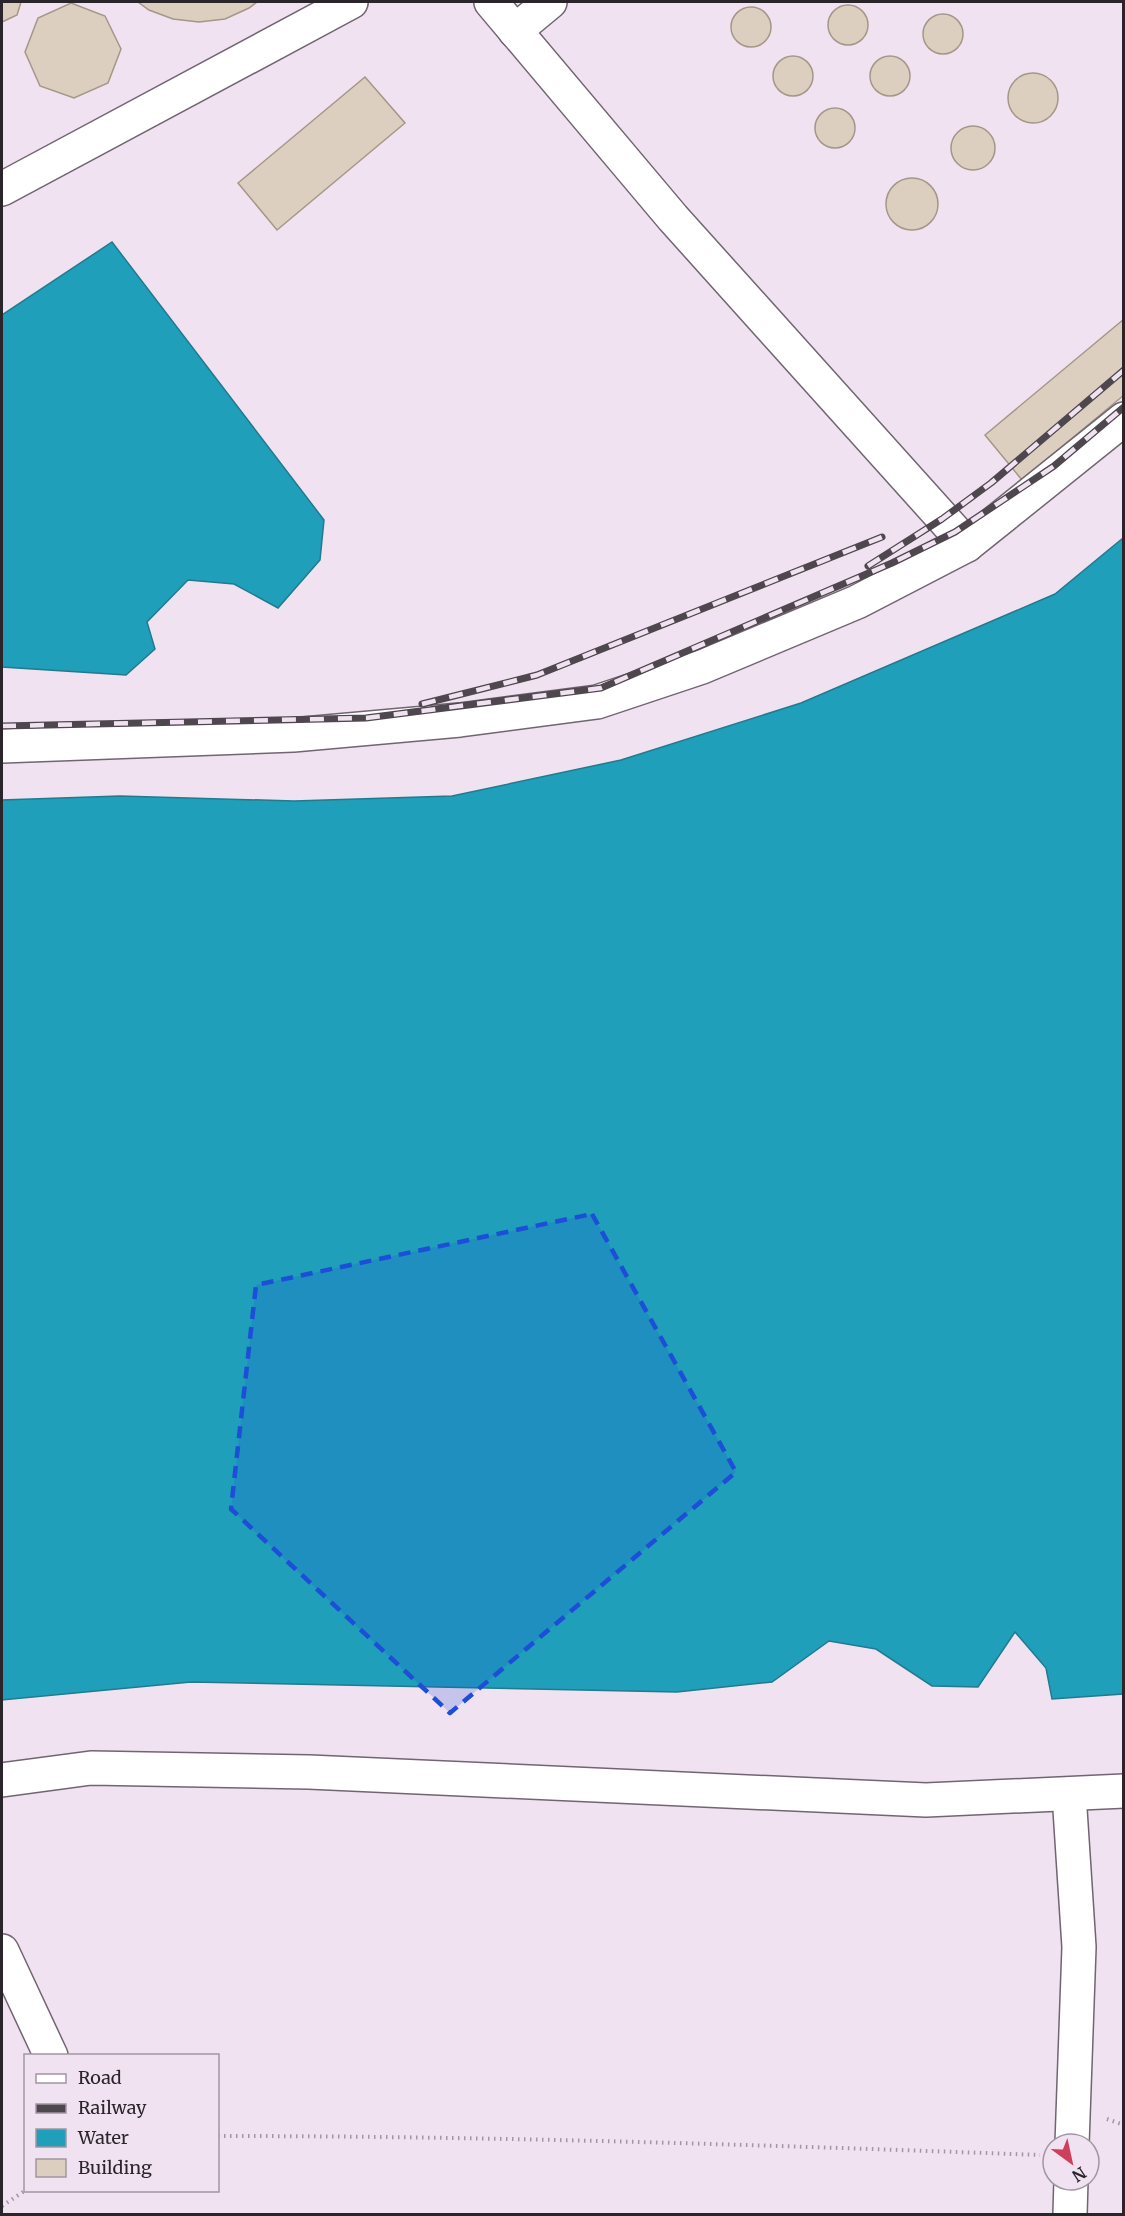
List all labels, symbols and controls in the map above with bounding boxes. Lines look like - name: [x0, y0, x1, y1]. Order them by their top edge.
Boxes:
- legend: [24, 2054, 219, 2192]
- text: Road: [78, 2066, 122, 2089]
- text: Railway: [78, 2096, 147, 2119]
- text: Water: [77, 2126, 129, 2149]
- north arrow: [1041, 2132, 1101, 2192]
- text: Building: [78, 2156, 152, 2179]
- text: N: [1068, 2163, 1090, 2187]

